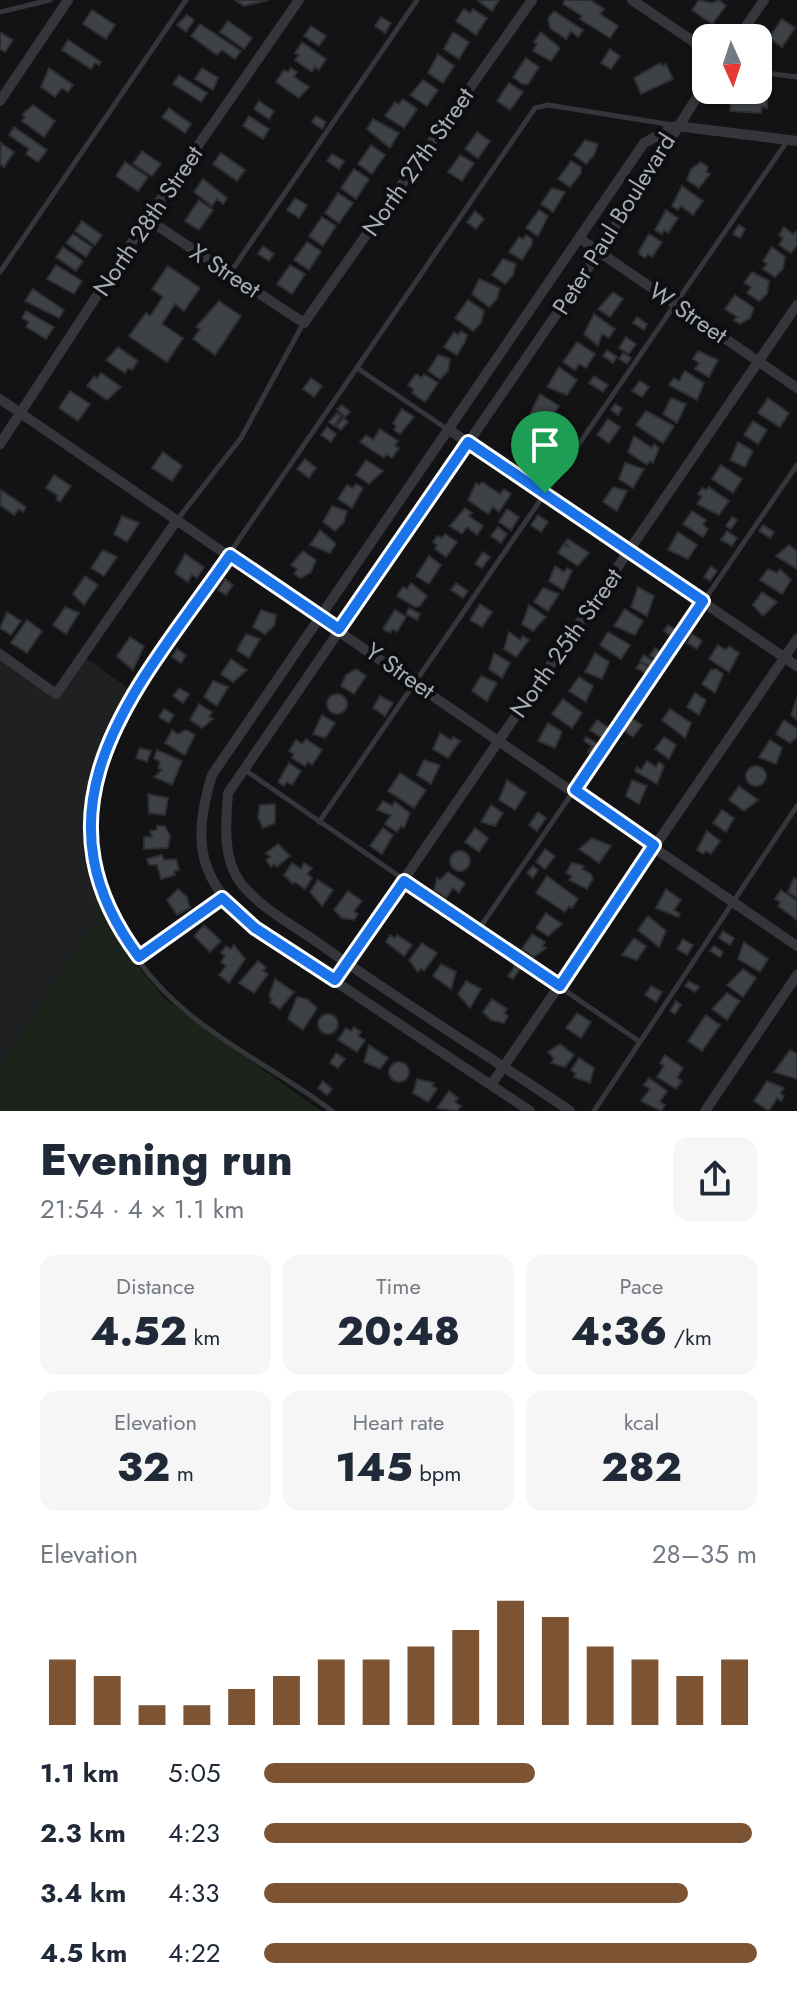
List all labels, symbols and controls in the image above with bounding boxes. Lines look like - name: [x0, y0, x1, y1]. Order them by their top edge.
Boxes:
- north arrow: [692, 24, 772, 104]
- map controls: [692, 24, 772, 104]
- street label: North 27th Street: [353, 80, 482, 243]
- street label: Peter Paul Boulevard: [544, 126, 684, 321]
- street label: North 28th Street: [84, 138, 211, 303]
- street label: X Street: [183, 235, 268, 307]
- street label: W Street: [642, 273, 735, 352]
- pin: [511, 411, 579, 493]
- icon: arrive: [523, 423, 567, 467]
- street label: North 25th Street: [501, 561, 630, 725]
- street label: Y Street: [358, 634, 442, 707]
- text: Evening run: [40, 1128, 293, 1192]
- button: share: [673, 1137, 757, 1221]
- text: 21:54 · 4 × 1.1 km: [40, 1190, 245, 1228]
- text: Distance: [116, 1270, 195, 1302]
- text: Time: [376, 1270, 421, 1302]
- text: Pace: [620, 1270, 663, 1302]
- text: 4.52: [91, 1302, 187, 1360]
- text: 20:48: [337, 1302, 460, 1360]
- text: 4:36: [571, 1302, 667, 1360]
- text: km: [187, 1321, 220, 1353]
- text: /km: [667, 1321, 712, 1353]
- text: Elevation: [114, 1406, 197, 1438]
- text: Heart rate: [353, 1406, 444, 1438]
- text: kcal: [624, 1406, 659, 1438]
- text: 32: [117, 1438, 170, 1496]
- text: 145: [336, 1438, 413, 1496]
- text: 282: [601, 1438, 682, 1496]
- text: m: [170, 1457, 194, 1489]
- text: bpm: [413, 1457, 461, 1489]
- text: Elevation: [40, 1535, 138, 1573]
- text: 28–35 m: [652, 1535, 757, 1573]
- text: 1.1 km: [40, 1754, 119, 1792]
- text: 5:05: [168, 1754, 221, 1792]
- text: 2.3 km: [40, 1814, 126, 1852]
- text: 4:23: [168, 1814, 220, 1852]
- text: 3.4 km: [40, 1874, 126, 1912]
- text: 4:33: [168, 1874, 219, 1912]
- text: 4.5 km: [40, 1934, 127, 1972]
- text: 4:22: [168, 1934, 221, 1972]

